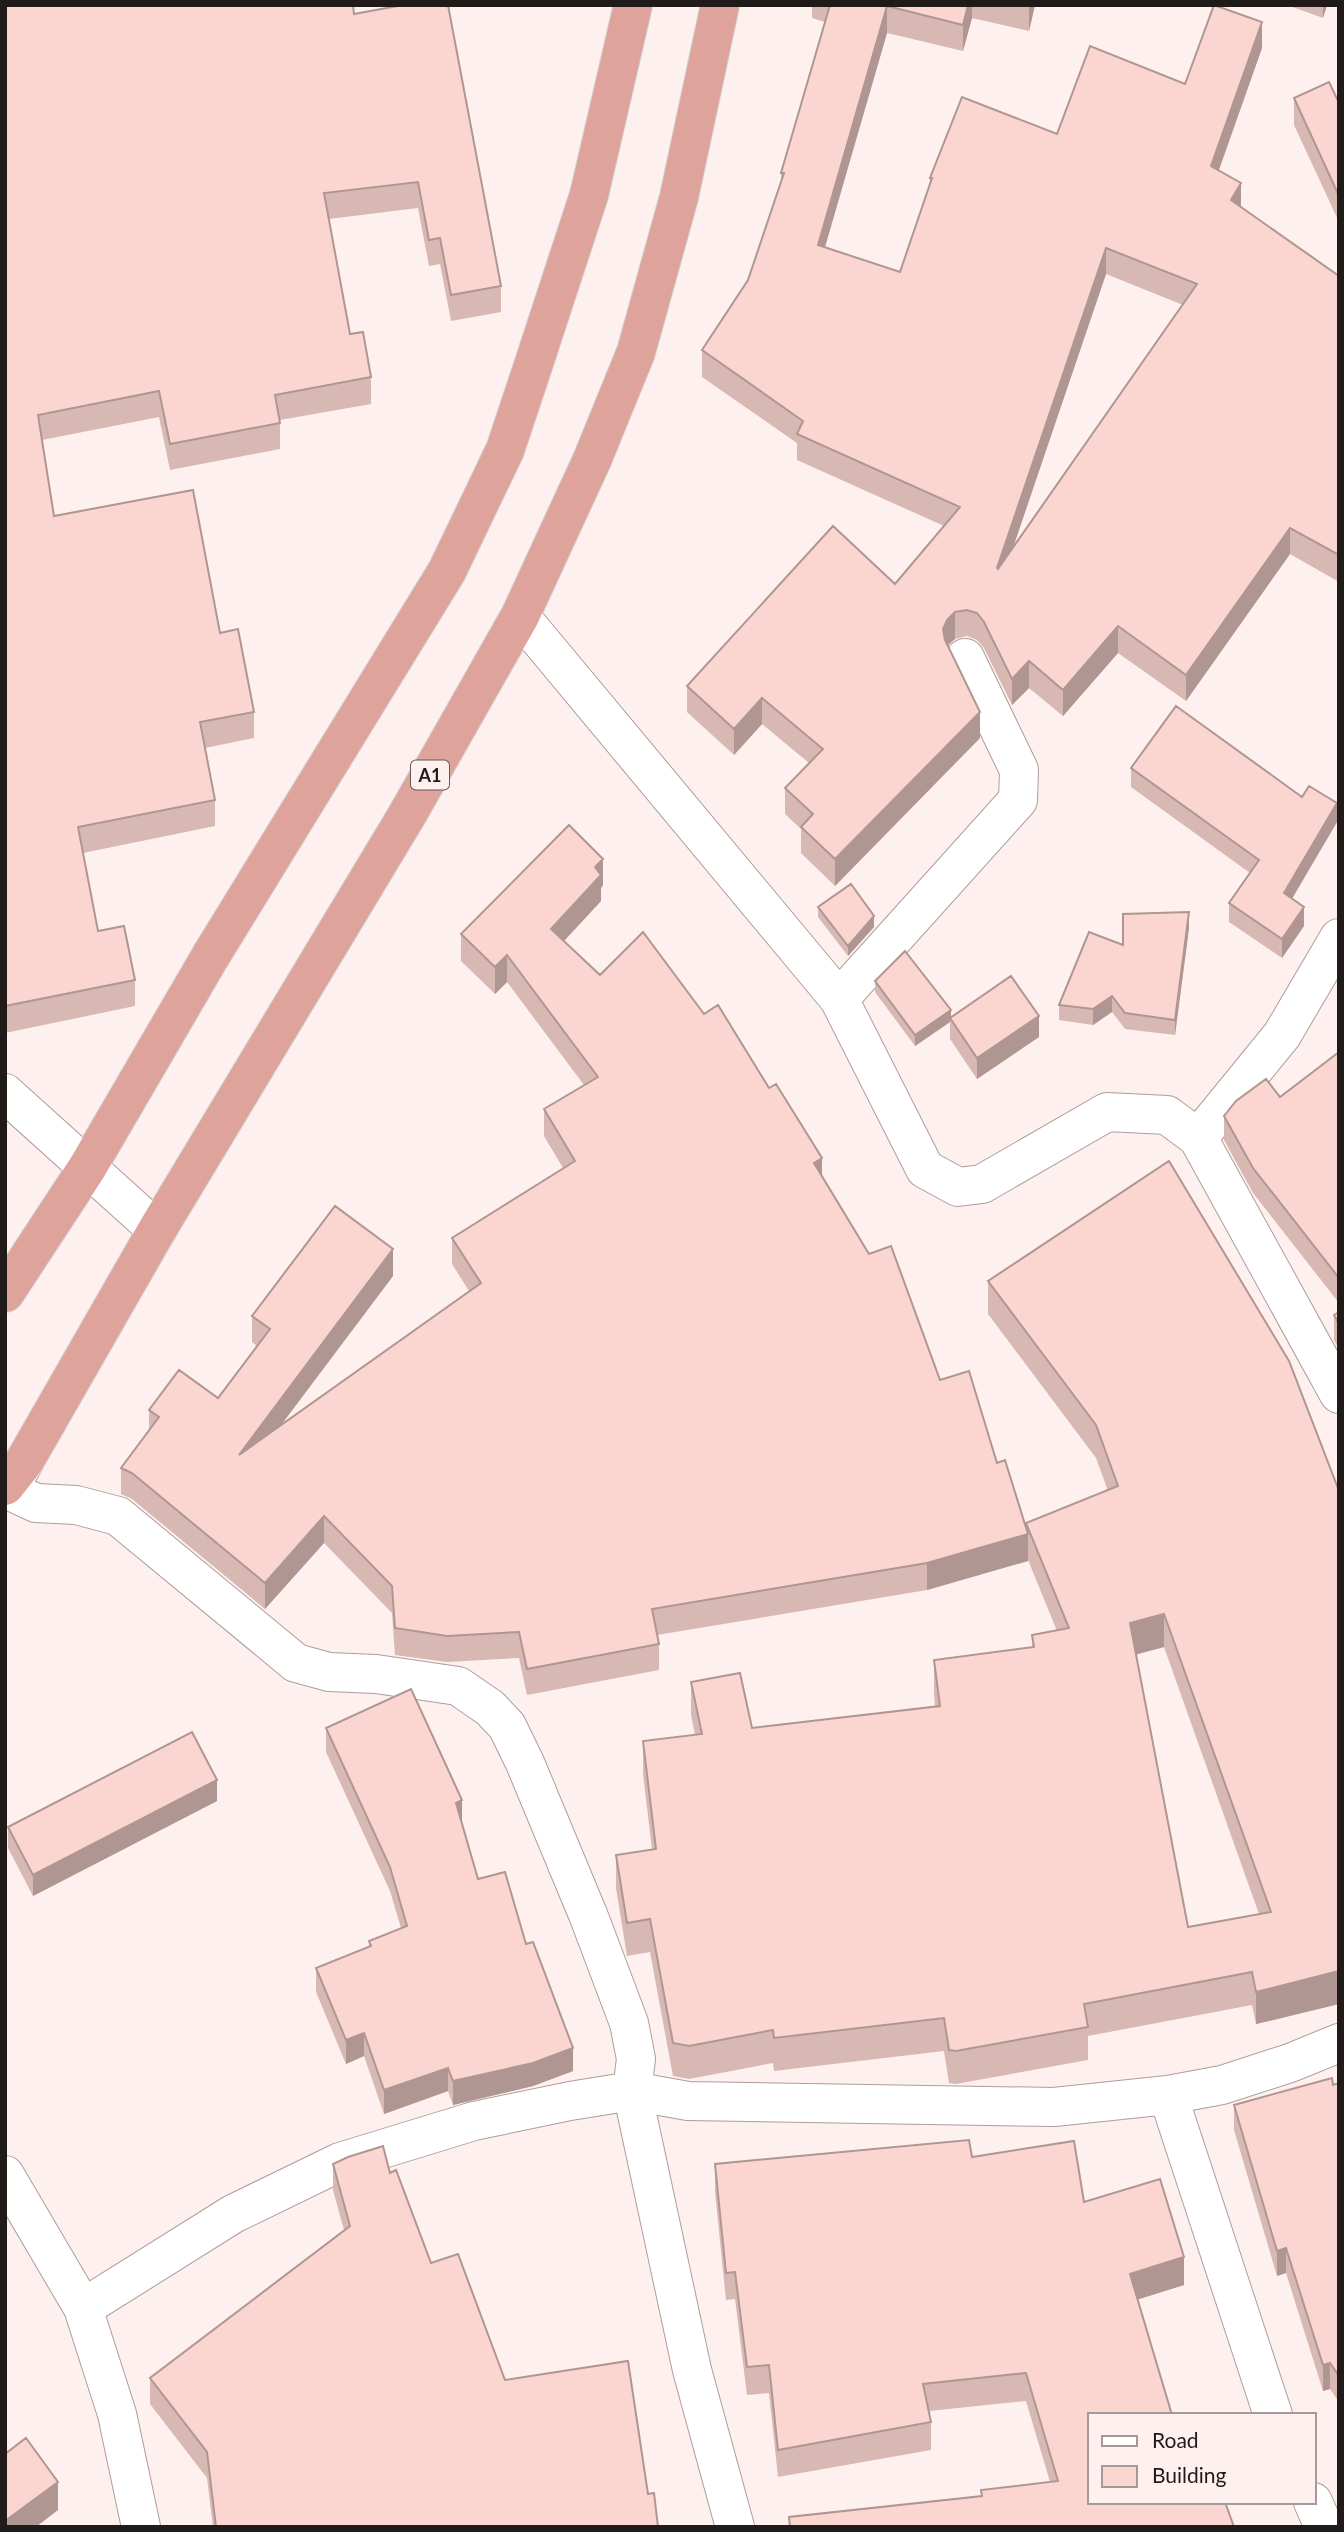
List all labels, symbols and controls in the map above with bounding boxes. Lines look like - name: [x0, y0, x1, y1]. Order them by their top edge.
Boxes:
- road number: A1: [411, 760, 449, 790]
- legend: [1088, 2413, 1316, 2504]
- text: Road: [1152, 2427, 1199, 2452]
- text: Building: [1152, 2462, 1227, 2487]

